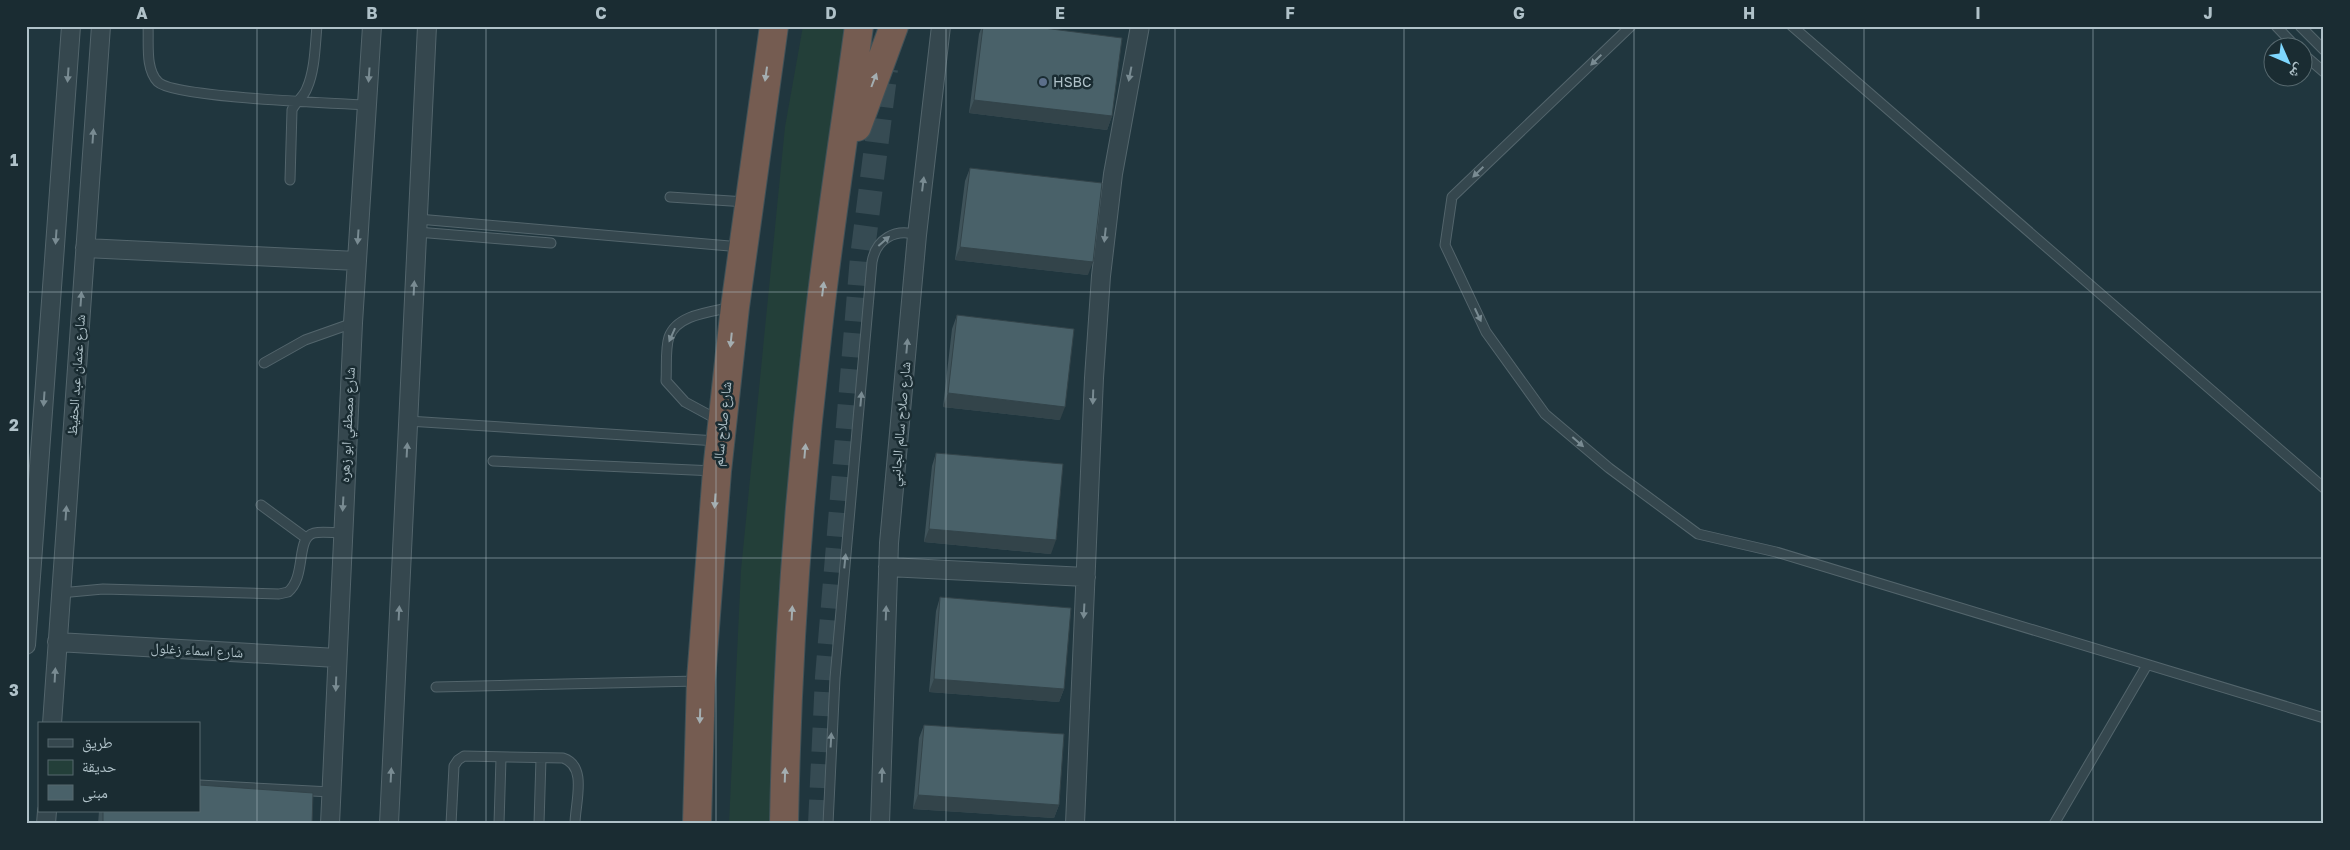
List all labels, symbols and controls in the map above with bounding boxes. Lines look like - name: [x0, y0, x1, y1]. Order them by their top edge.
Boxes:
- text: A: [136, 3, 148, 23]
- text: B: [366, 3, 378, 23]
- text: C: [595, 3, 607, 23]
- text: D: [825, 3, 837, 23]
- text: E: [1055, 3, 1065, 23]
- text: F: [1285, 3, 1295, 23]
- text: G: [1513, 3, 1525, 23]
- text: H: [1743, 3, 1755, 23]
- text: I: [1975, 3, 1981, 23]
- text: J: [2203, 3, 2213, 23]
- north arrow: [2262, 38, 2312, 88]
- one-way arrow: [1590, 54, 1602, 66]
- text: ش: [2285, 60, 2309, 83]
- one-way arrow: [1126, 66, 1134, 82]
- one-way arrow: [63, 67, 71, 83]
- one-way arrow: [365, 67, 373, 83]
- one-way arrow: [762, 67, 770, 83]
- one-way arrow: [870, 72, 878, 87]
- place label: HSBC: [1053, 73, 1091, 90]
- marker: HSBC: [1037, 76, 1049, 88]
- one-way arrow: [89, 128, 97, 144]
- text: 1: [10, 150, 18, 170]
- one-way arrow: [1472, 166, 1484, 178]
- one-way arrow: [919, 176, 927, 192]
- one-way arrow: [1101, 227, 1109, 243]
- one-way arrow: [51, 229, 59, 245]
- one-way arrow: [354, 229, 362, 245]
- one-way arrow: [877, 235, 889, 247]
- one-way arrow: [411, 280, 419, 296]
- one-way arrow: [819, 281, 827, 297]
- one-way arrow: [78, 290, 86, 306]
- one-way arrow: [1474, 308, 1483, 323]
- street label: شارع عثمان عبد الحفيظ: [63, 314, 90, 436]
- one-way arrow: [667, 328, 675, 342]
- one-way arrow: [727, 332, 735, 348]
- one-way arrow: [903, 338, 911, 354]
- street label: شارع صلاح سالم الجانبي: [886, 361, 917, 487]
- street label: شارع مصطفي ابو زهره: [335, 367, 362, 483]
- street label: شارع صلاح سالم: [709, 381, 736, 467]
- one-way arrow: [1089, 389, 1097, 405]
- one-way arrow: [40, 391, 48, 407]
- one-way arrow: [857, 391, 865, 407]
- text: 2: [9, 415, 19, 435]
- one-way arrow: [1572, 436, 1584, 448]
- one-way arrow: [403, 442, 411, 458]
- one-way arrow: [801, 442, 809, 458]
- one-way arrow: [710, 493, 718, 509]
- one-way arrow: [339, 496, 347, 512]
- one-way arrow: [62, 505, 70, 521]
- one-way arrow: [841, 552, 849, 568]
- one-way arrow: [395, 604, 403, 620]
- one-way arrow: [789, 604, 797, 620]
- one-way arrow: [883, 604, 891, 620]
- one-way arrow: [1080, 604, 1088, 620]
- street label: شارع اسماء زغلول: [150, 639, 244, 662]
- one-way arrow: [51, 667, 59, 683]
- one-way arrow: [331, 676, 339, 692]
- text: 3: [9, 680, 19, 700]
- one-way arrow: [696, 708, 704, 724]
- legend: [38, 722, 200, 812]
- one-way arrow: [828, 732, 836, 748]
- text: طريق: [82, 733, 113, 753]
- text: حديقة: [82, 757, 117, 775]
- one-way arrow: [387, 767, 395, 783]
- one-way arrow: [781, 767, 789, 783]
- one-way arrow: [878, 767, 886, 783]
- text: مبنى: [82, 783, 108, 803]

